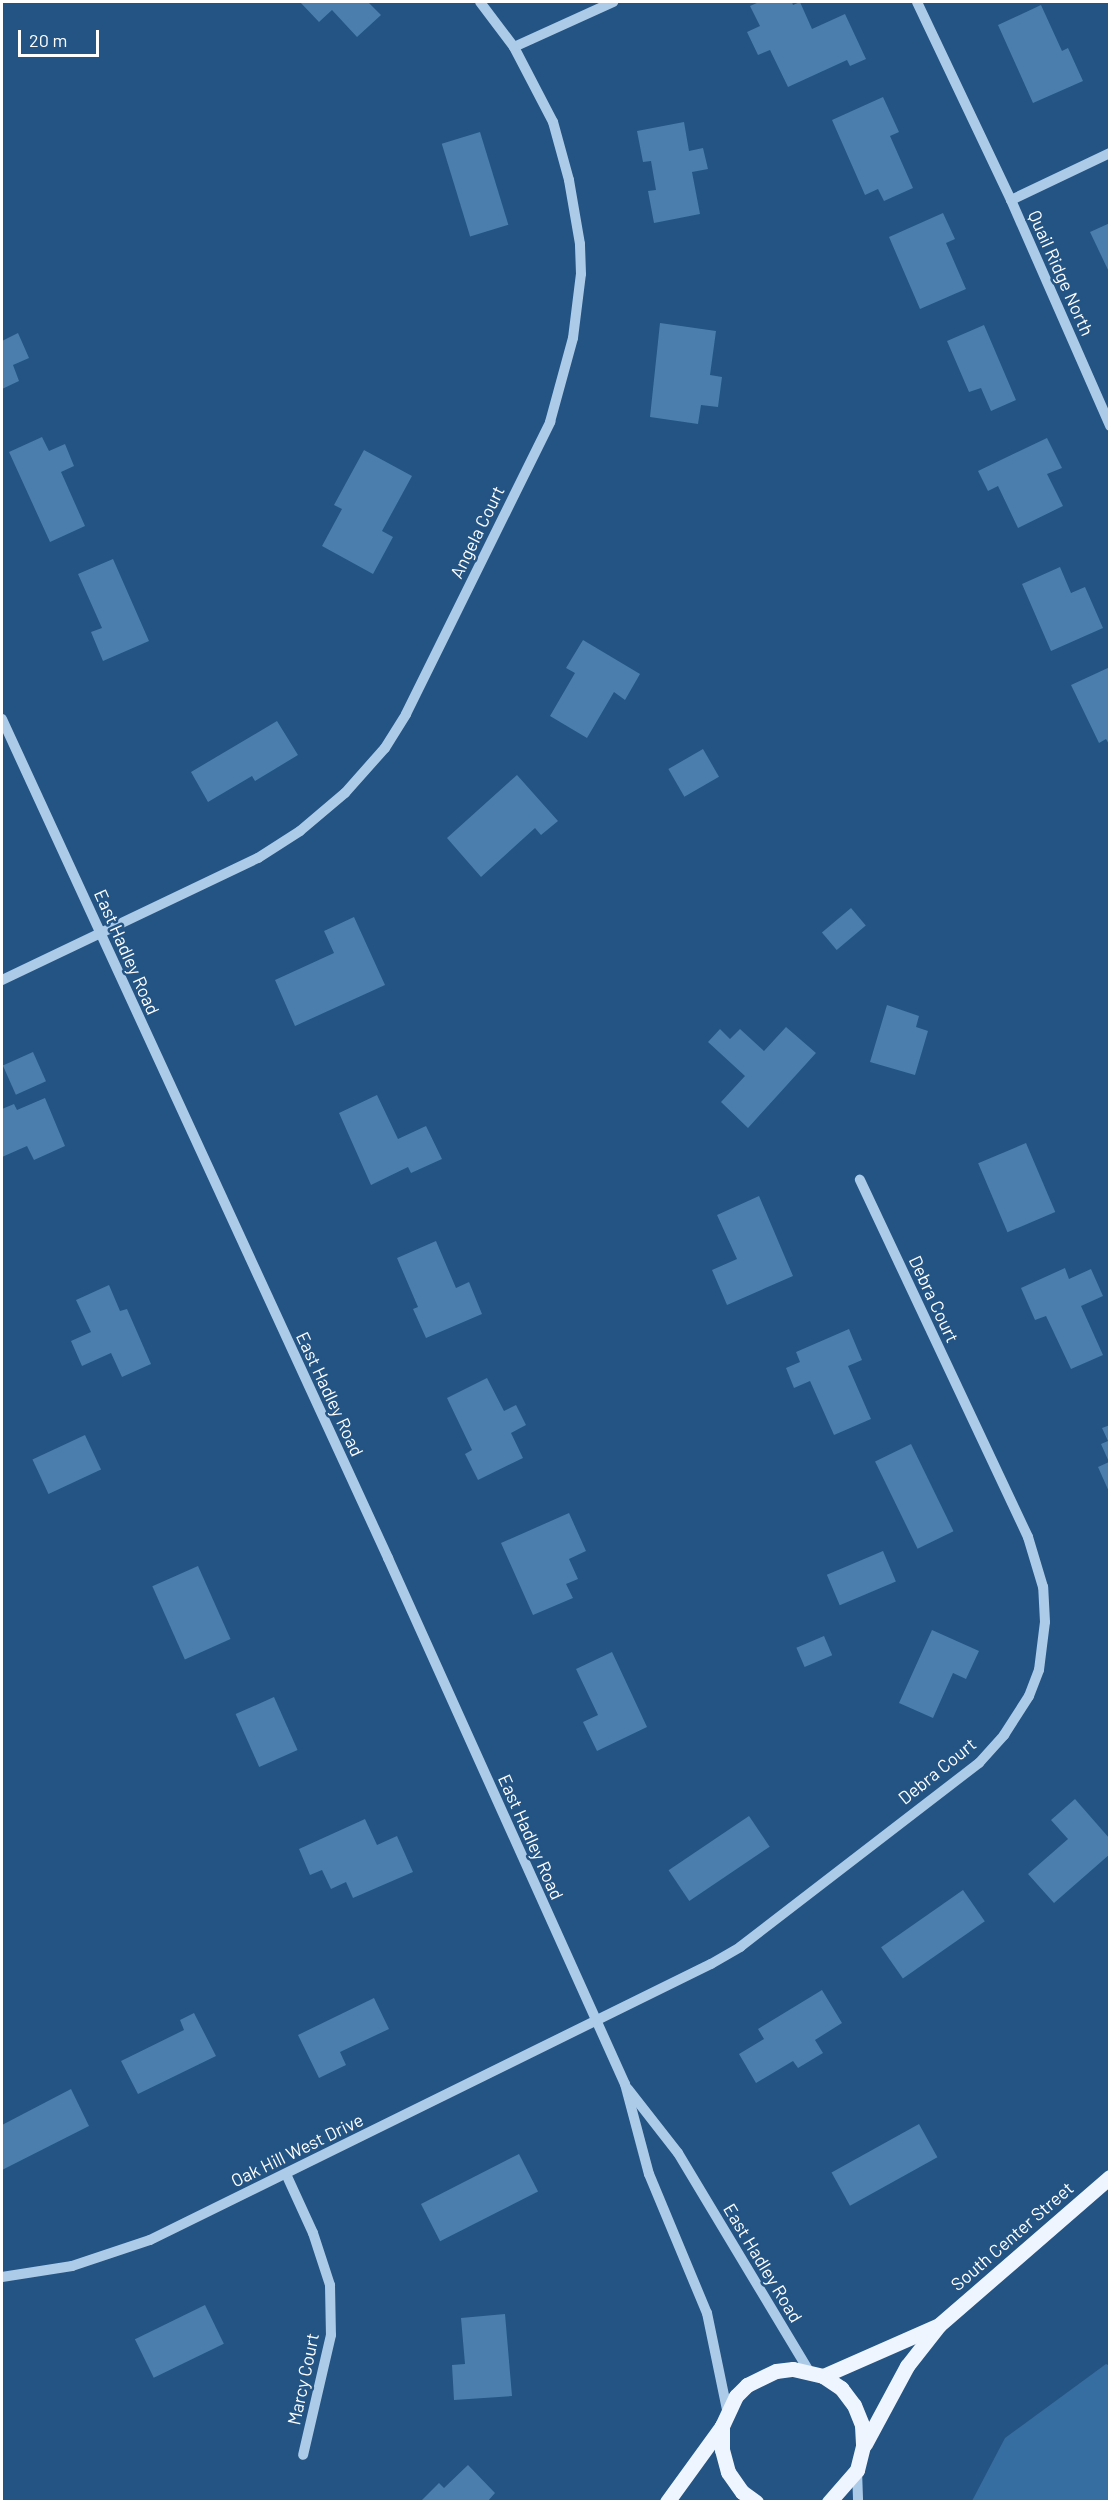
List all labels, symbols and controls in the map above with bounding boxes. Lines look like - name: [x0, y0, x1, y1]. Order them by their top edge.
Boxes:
- scale bar: [21, 18, 102, 56]
- text: 20 m: [29, 29, 67, 51]
- street label: Quail Ridge North: [1024, 207, 1098, 339]
- street label: Angela Court: [445, 482, 509, 582]
- street label: East Hadley Road: [90, 886, 164, 1018]
- street label: Debra Court: [904, 1252, 964, 1346]
- street label: East Hadley Road: [292, 1328, 368, 1460]
- street label: Debra Court: [894, 1733, 980, 1809]
- street label: East Hadley Road: [494, 1771, 568, 1903]
- street label: Oak Hill West Drive: [227, 2109, 367, 2191]
- street label: South Center Street: [946, 2177, 1078, 2295]
- street label: East Hadley Road: [719, 2200, 807, 2326]
- street label: Marcy Court: [283, 2331, 323, 2427]

